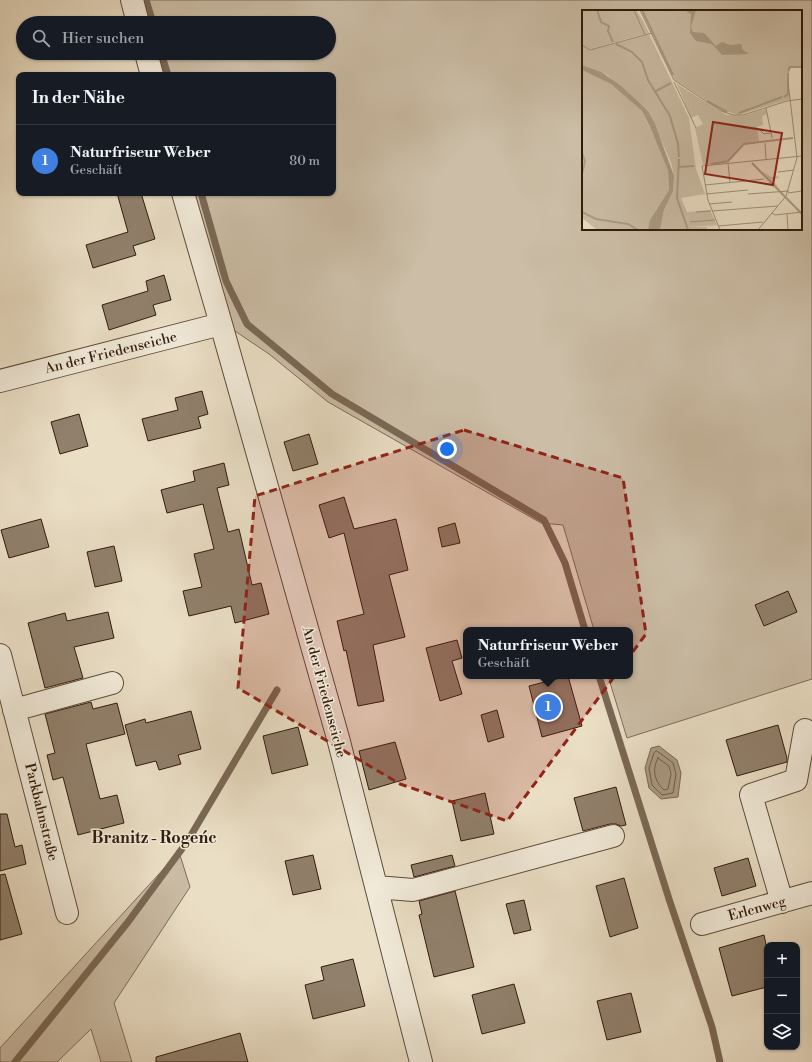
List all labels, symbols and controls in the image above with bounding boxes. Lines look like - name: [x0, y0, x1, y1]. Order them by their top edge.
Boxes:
- inset map: [582, 10, 802, 230]
- search box: [16, 16, 336, 60]
- icon: search: [30, 27, 52, 49]
- text: Hier suchen: [62, 29, 144, 48]
- text: In der Nähe: [32, 87, 125, 109]
- text: Naturfriseur Weber: [70, 143, 211, 162]
- text: 1: [42, 153, 48, 169]
- text: 80 m: [289, 153, 320, 169]
- text: Geschäft: [70, 162, 122, 178]
- street label: An der Friedenseiche: [42, 328, 179, 378]
- your location: [437, 439, 457, 459]
- street label: An der Friedenseiche: [298, 623, 350, 760]
- popup: [463, 627, 633, 679]
- text: Naturfriseur Weber: [478, 636, 618, 655]
- text: Geschäft: [478, 655, 530, 671]
- pin: 1: [535, 692, 561, 722]
- street label: Parkbahnstraße: [20, 761, 62, 863]
- district label: Branitz - Rogeńc: [91, 828, 217, 848]
- street label: Erlenweg: [726, 892, 789, 925]
- map controls: [764, 942, 800, 1050]
- button: +: [764, 942, 800, 978]
- button: −: [764, 978, 800, 1014]
- button: layers: [764, 1014, 800, 1050]

